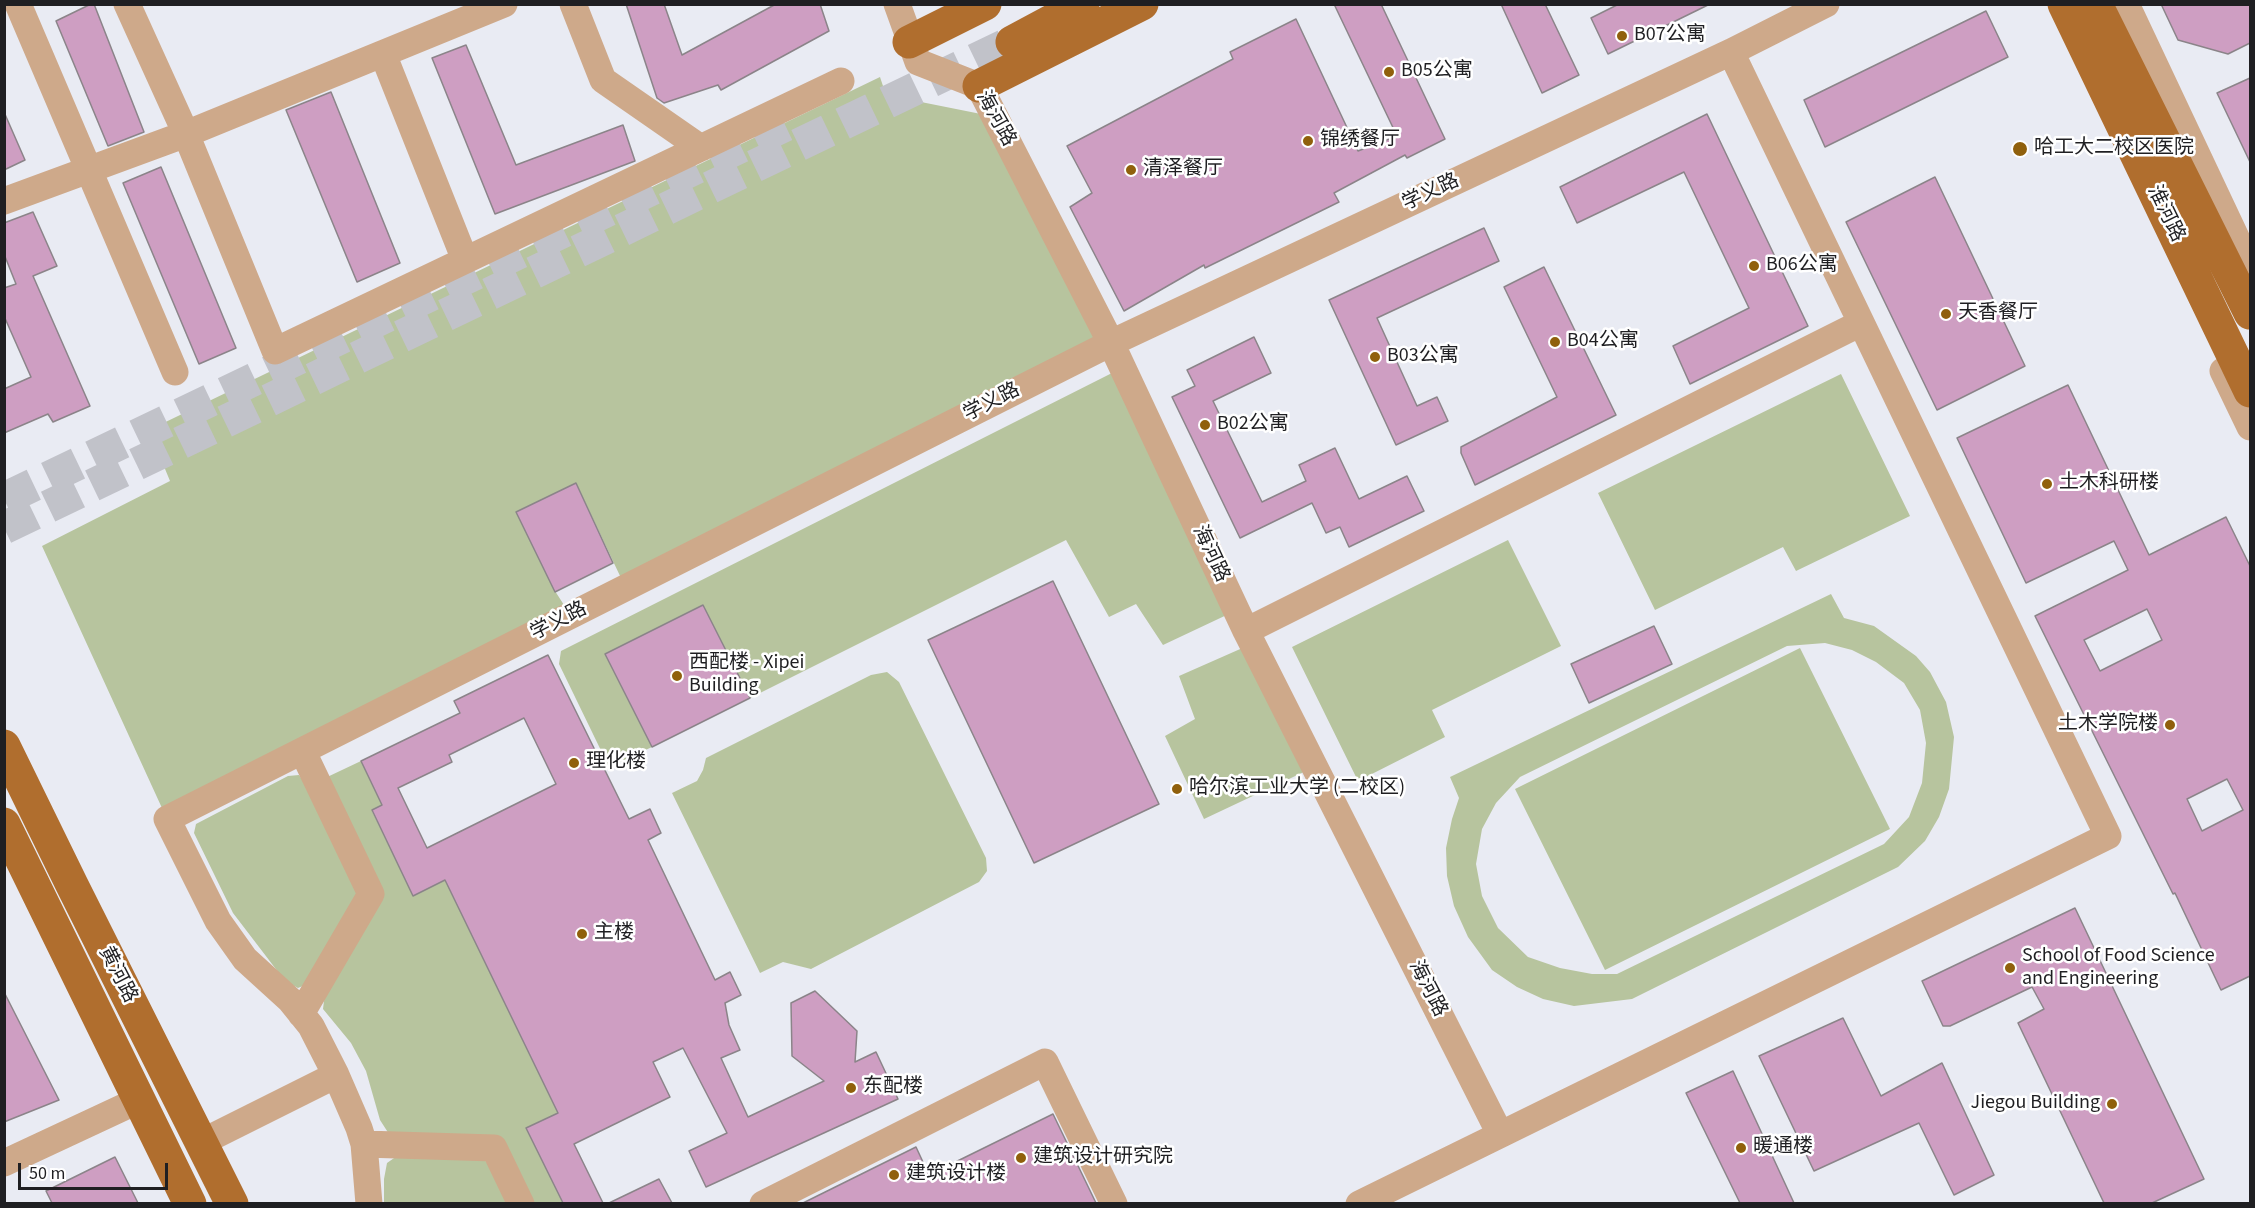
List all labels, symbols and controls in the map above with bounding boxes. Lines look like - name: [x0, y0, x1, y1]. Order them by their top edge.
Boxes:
- place label: B07公寓: [1634, 24, 1706, 48]
- marker: B07公寓: [1615, 29, 1629, 43]
- place label: B05公寓: [1401, 60, 1473, 84]
- marker: B05公寓: [1382, 65, 1396, 79]
- street label: 海河路: [970, 87, 1020, 151]
- place label: 锦绣餐厅: [1320, 129, 1400, 153]
- marker: 锦绣餐厅: [1301, 134, 1315, 148]
- place label: 哈工大二校区医院: [2034, 137, 2194, 161]
- marker: 哈工大二校区医院: [2011, 140, 2029, 158]
- place label: 清泽餐厅: [1143, 158, 1223, 182]
- marker: 清泽餐厅: [1124, 163, 1138, 177]
- street label: 学义路: [1399, 169, 1463, 217]
- street label: 淮河路: [2141, 182, 2189, 246]
- place label: B06公寓: [1766, 254, 1838, 278]
- marker: B06公寓: [1747, 259, 1761, 273]
- place label: 天香餐厅: [1958, 302, 2038, 326]
- marker: 天香餐厅: [1939, 307, 1953, 321]
- place label: B04公寓: [1567, 330, 1639, 354]
- marker: B04公寓: [1548, 335, 1562, 349]
- place label: B03公寓: [1387, 345, 1459, 369]
- marker: B03公寓: [1368, 350, 1382, 364]
- street label: 学义路: [960, 379, 1024, 427]
- place label: B02公寓: [1217, 413, 1289, 437]
- marker: B02公寓: [1198, 418, 1212, 432]
- place label: 土木科研楼: [2059, 472, 2159, 496]
- marker: 土木科研楼: [2040, 477, 2054, 491]
- street label: 海河路: [1186, 522, 1234, 586]
- street label: 学义路: [527, 598, 591, 646]
- place label: 西配楼 - Xipei Building: [689, 652, 804, 699]
- marker: 西配楼 - Xipei Building: [670, 669, 684, 683]
- place label: 土木学院楼: [2058, 713, 2158, 737]
- marker: 土木学院楼: [2163, 718, 2177, 732]
- place label: 理化楼: [586, 751, 646, 775]
- marker: 理化楼: [567, 756, 581, 770]
- place label: 哈尔滨工业大学 (二校区): [1189, 777, 1405, 801]
- marker: 哈尔滨工业大学 (二校区): [1170, 782, 1184, 796]
- place label: 主楼: [594, 922, 634, 946]
- marker: 主楼: [575, 927, 589, 941]
- street label: 黄河路: [93, 943, 141, 1007]
- place label: School of Food Science and Engineering: [2022, 945, 2215, 992]
- street label: 海河路: [1403, 957, 1451, 1021]
- marker: School of Food Science and Engineering: [2003, 961, 2017, 975]
- place label: 东配楼: [863, 1076, 923, 1100]
- marker: 东配楼: [844, 1081, 858, 1095]
- place label: Jiegou Building: [1971, 1092, 2100, 1116]
- marker: Jiegou Building: [2105, 1097, 2119, 1111]
- place label: 暖通楼: [1753, 1136, 1813, 1160]
- marker: 暖通楼: [1734, 1141, 1748, 1155]
- place label: 建筑设计研究院: [1033, 1146, 1173, 1170]
- scale bar: [21, 1151, 171, 1189]
- marker: 建筑设计研究院: [1014, 1151, 1028, 1165]
- text: 50 m: [29, 1161, 65, 1186]
- place label: 建筑设计楼: [906, 1163, 1006, 1187]
- marker: 建筑设计楼: [887, 1168, 901, 1182]

